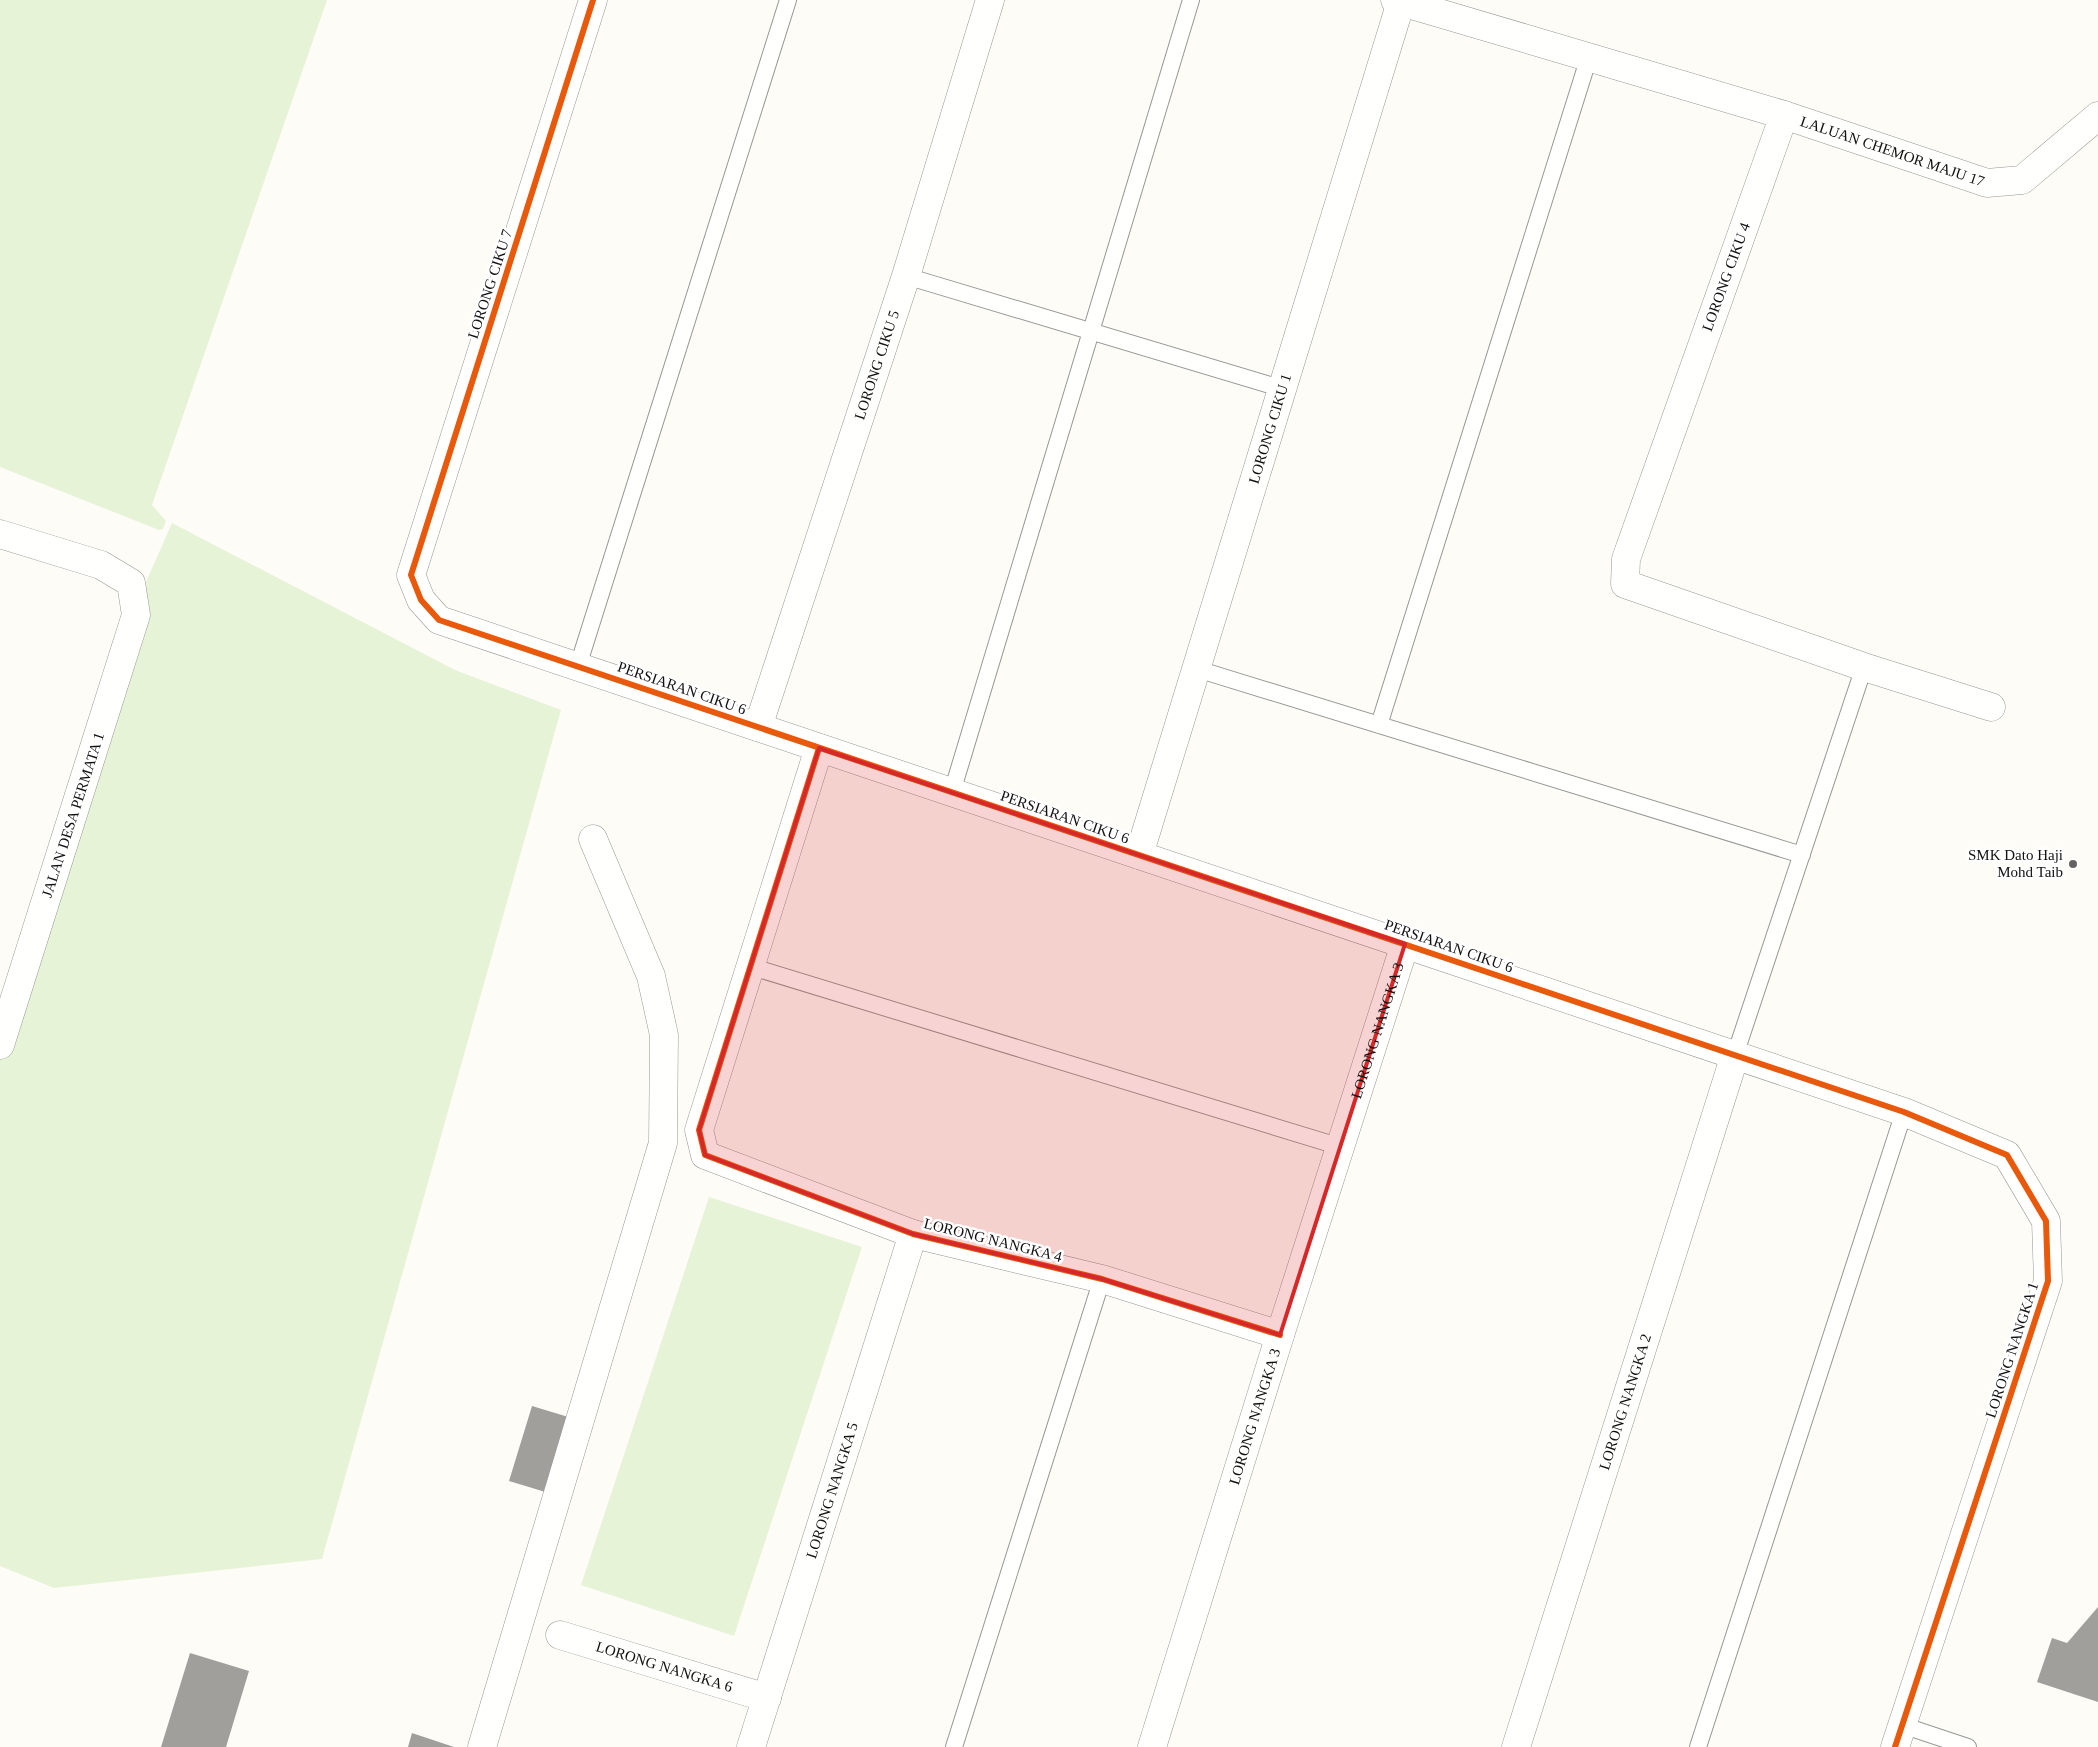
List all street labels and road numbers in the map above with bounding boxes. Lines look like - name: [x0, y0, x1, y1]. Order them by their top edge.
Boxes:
- street label: LALUAN CHEMOR MAJU 17: [1798, 113, 1987, 190]
- street label: LORONG CIKU 4: [1699, 220, 1753, 333]
- street label: LORONG CIKU 7: [465, 227, 515, 341]
- street label: LORONG CIKU 5: [851, 308, 902, 422]
- street label: LORONG CIKU 1: [1246, 372, 1294, 486]
- street label: PERSIARAN CIKU 6: [616, 658, 749, 718]
- street label: JALAN DESA PERMATA 1: [39, 730, 107, 900]
- street label: PERSIARAN CIKU 6: [999, 787, 1132, 847]
- street label: PERSIARAN CIKU 6: [1383, 916, 1516, 976]
- street label: LORONG NANGKA 3: [1348, 961, 1407, 1101]
- street label: LORONG NANGKA 4: [922, 1215, 1064, 1265]
- street label: LORONG NANGKA 1: [1983, 1280, 2041, 1420]
- street label: LORONG NANGKA 2: [1596, 1332, 1654, 1472]
- street label: LORONG NANGKA 3: [1226, 1346, 1283, 1487]
- street label: LORONG NANGKA 5: [803, 1420, 861, 1561]
- street label: LORONG NANGKA 6: [594, 1638, 735, 1695]

